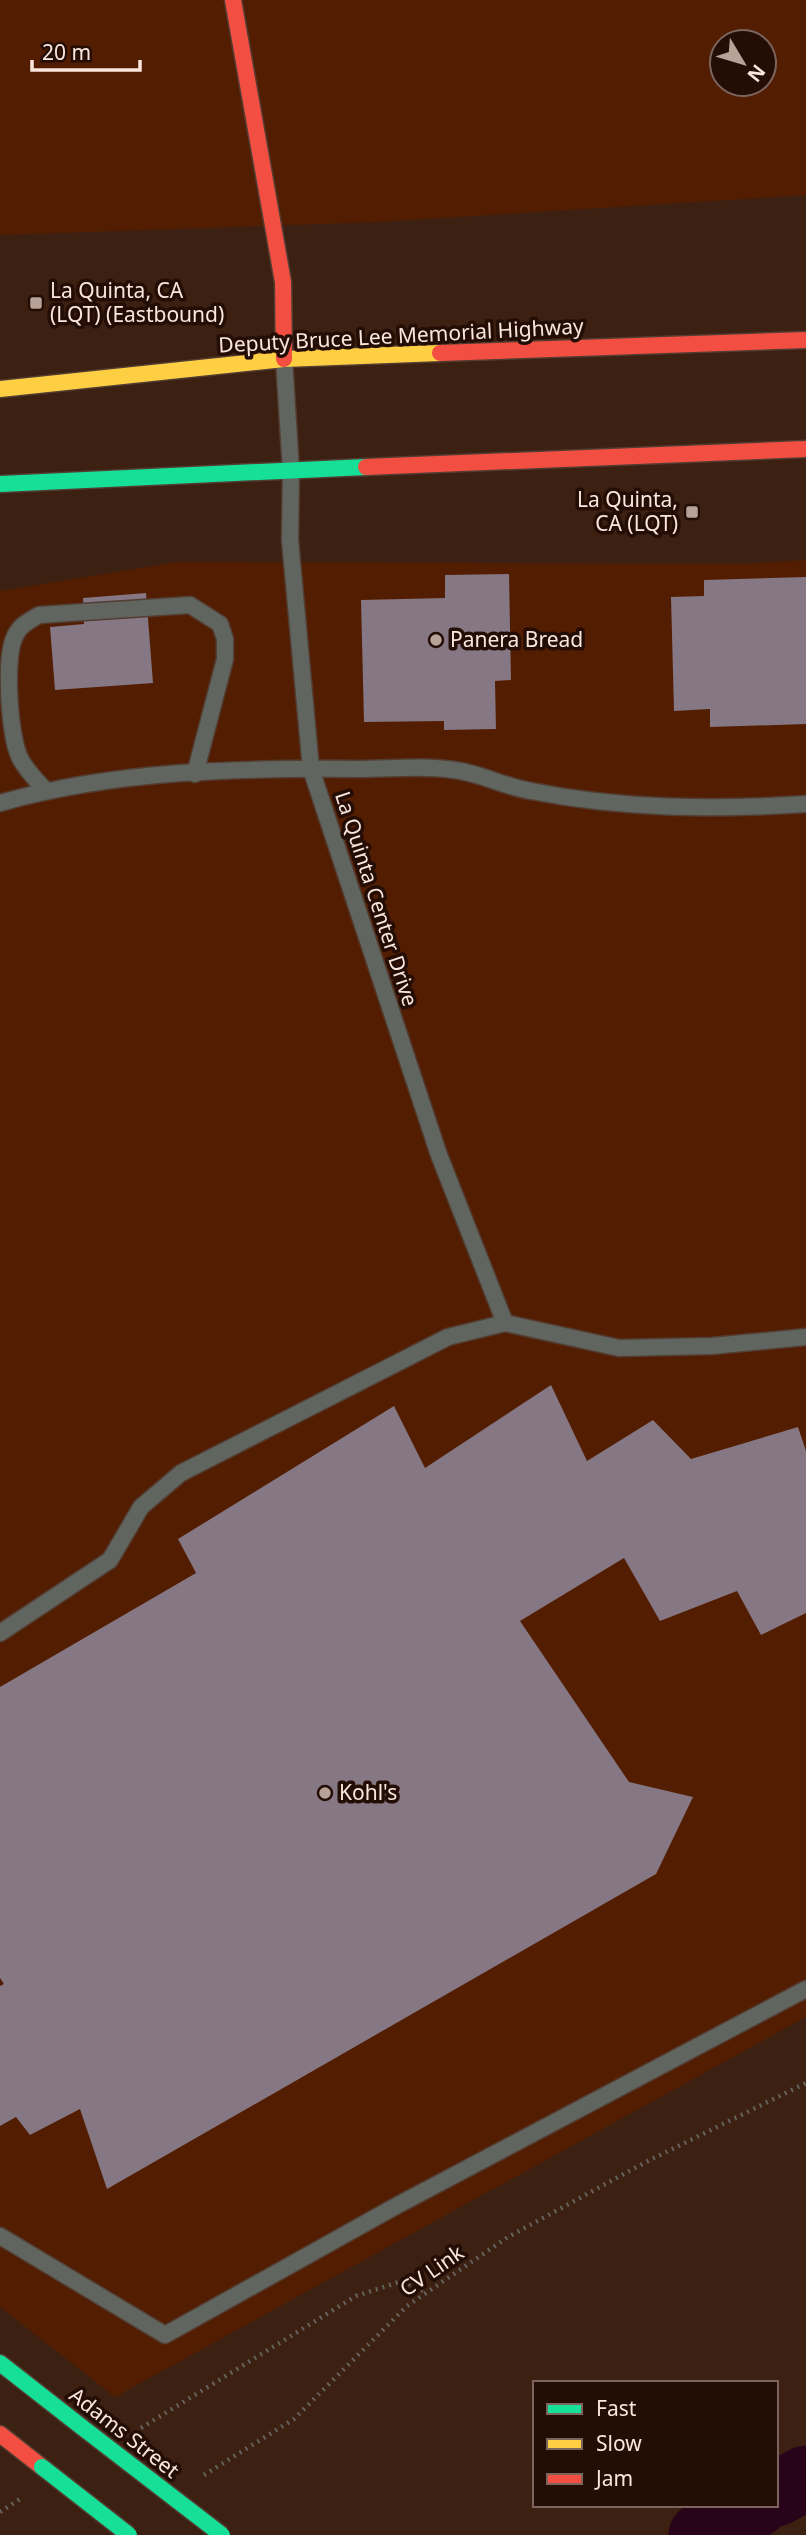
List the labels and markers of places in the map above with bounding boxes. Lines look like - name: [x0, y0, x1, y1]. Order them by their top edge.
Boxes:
- place label: La Quinta, CA (LQT) (Eastbound): [50, 276, 224, 328]
- marker: La Quinta, CA (LQT) (Eastbound): [28, 295, 44, 311]
- place label: La Quinta, CA (LQT): [577, 485, 678, 537]
- marker: La Quinta, CA (LQT): [684, 504, 700, 520]
- place label: Panera Bread: [450, 625, 583, 653]
- marker: Panera Bread: [428, 632, 444, 648]
- place label: Kohl's: [339, 1778, 397, 1806]
- marker: Kohl's: [317, 1785, 333, 1801]

